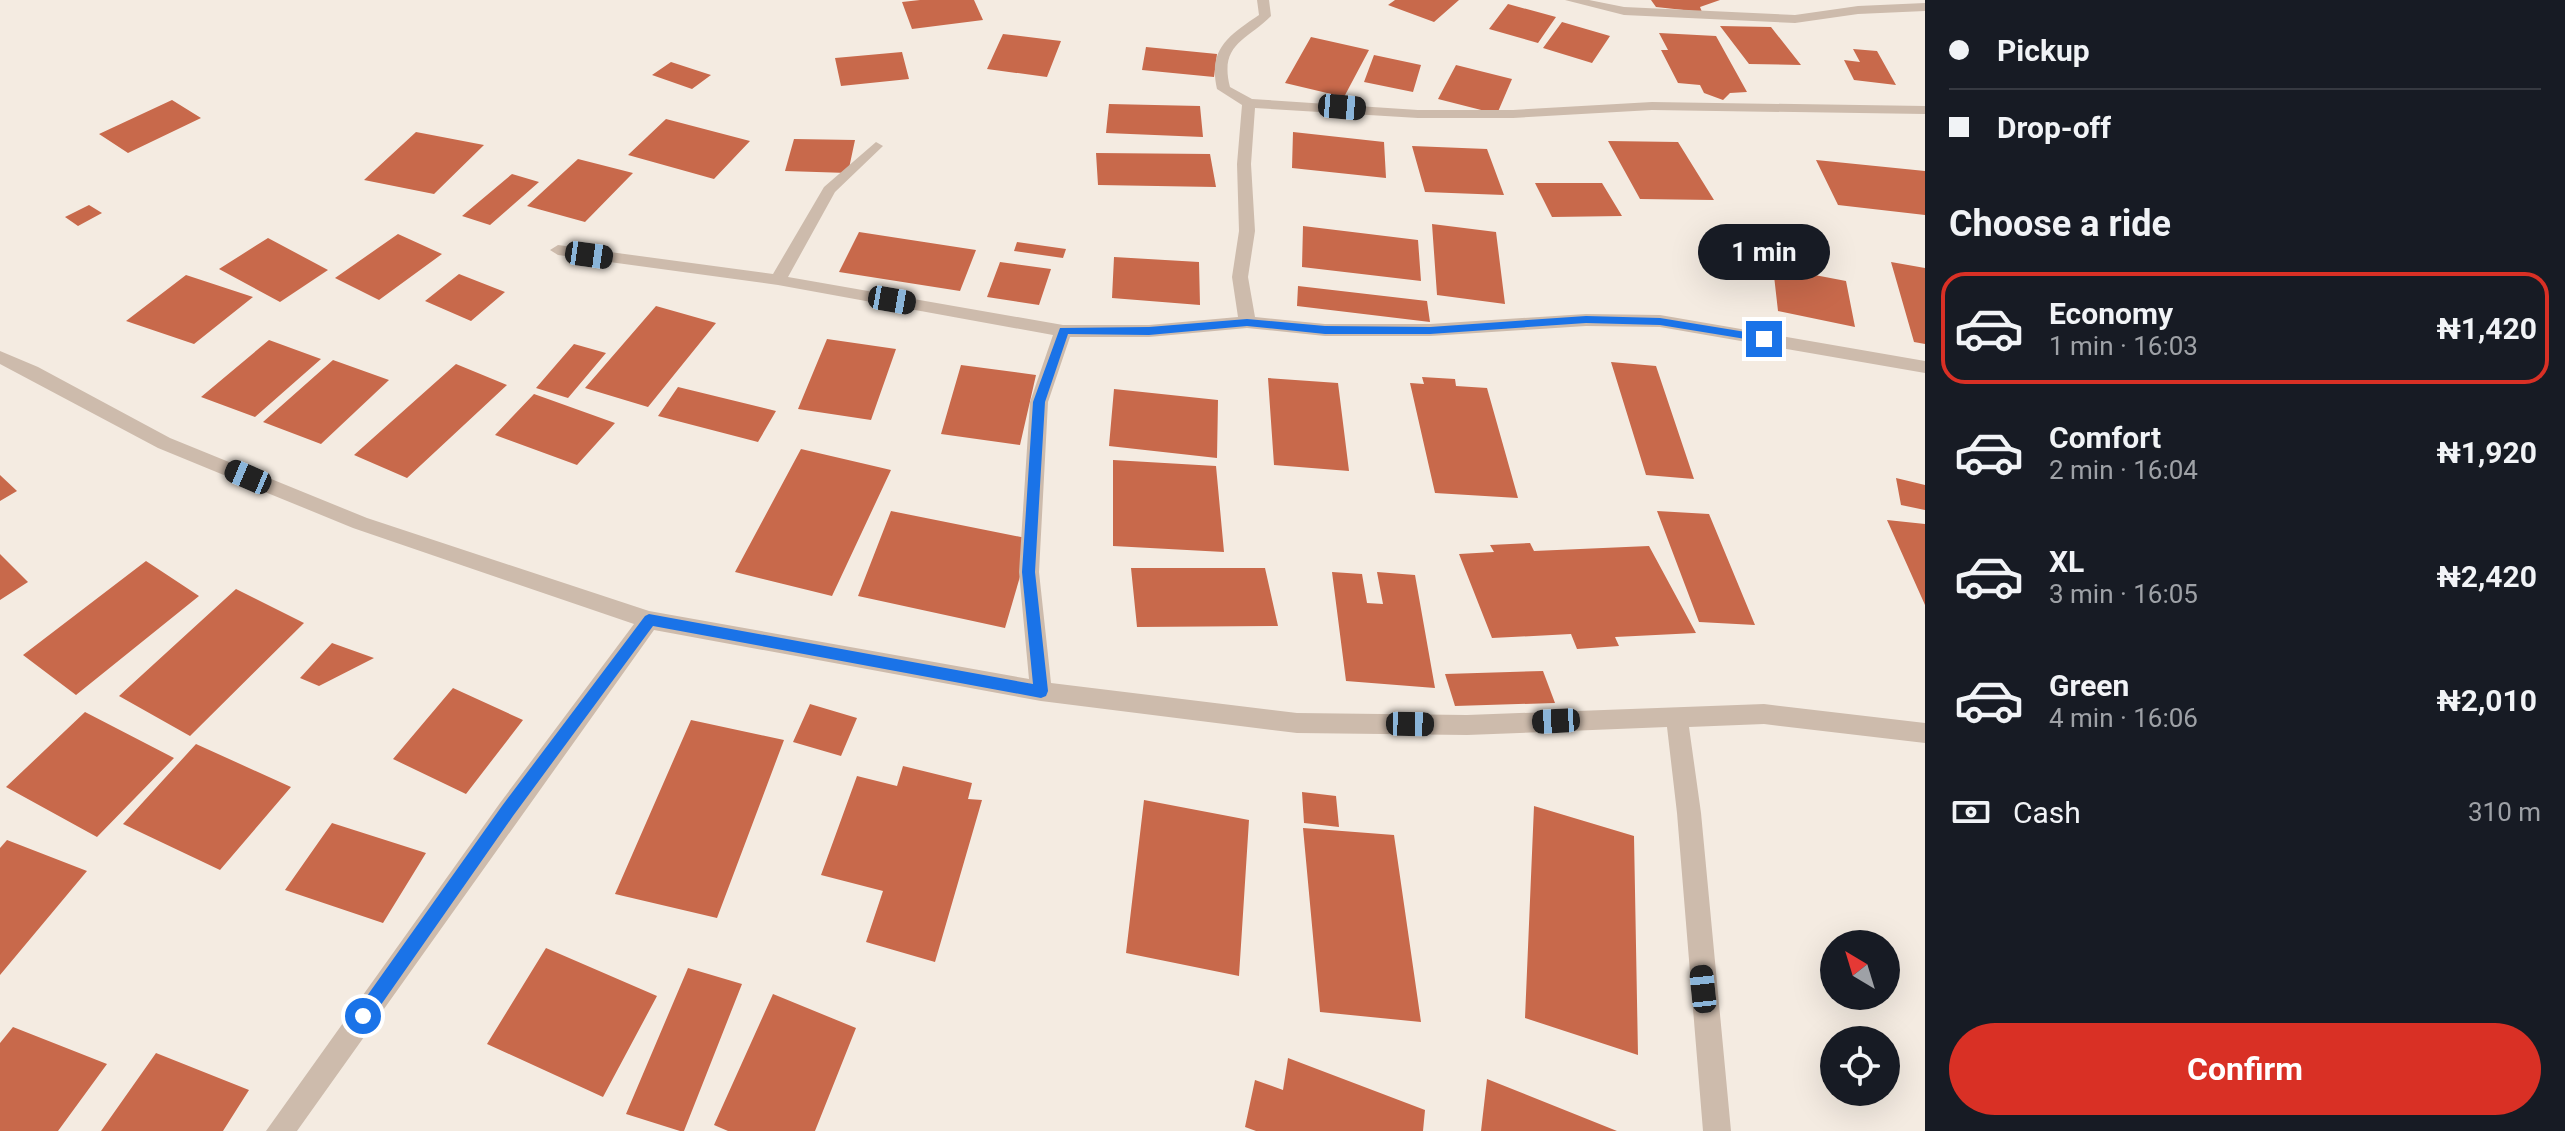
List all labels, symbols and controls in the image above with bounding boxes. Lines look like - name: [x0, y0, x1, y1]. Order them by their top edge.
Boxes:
- text: Pickup: [1997, 33, 2090, 68]
- car: [1317, 93, 1367, 121]
- text: Drop-off: [1997, 110, 2111, 145]
- text: Choose a ride: [1949, 203, 2171, 245]
- callout: 1 min: [1698, 223, 1830, 279]
- text: 1 min: [1731, 237, 1797, 267]
- car: [564, 240, 614, 270]
- car: [866, 284, 918, 316]
- icon: car: [1953, 292, 2025, 364]
- text: Economy: [2049, 296, 2173, 331]
- text: ₦1,420: [2436, 311, 2537, 346]
- route end: [1746, 321, 1782, 357]
- text: 1 min · 16:03: [2049, 331, 2198, 361]
- icon: car: [1953, 416, 2025, 488]
- text: Comfort: [2049, 420, 2161, 455]
- text: ₦1,920: [2436, 435, 2537, 470]
- text: 2 min · 16:04: [2049, 455, 2198, 485]
- car: [221, 457, 275, 497]
- icon: car: [1953, 540, 2025, 612]
- text: XL: [2049, 544, 2084, 579]
- text: ₦2,420: [2436, 559, 2537, 594]
- text: 3 min · 16:05: [2049, 579, 2198, 609]
- icon: car: [1953, 664, 2025, 736]
- text: Green: [2049, 668, 2129, 703]
- text: ₦2,010: [2436, 683, 2537, 718]
- text: 4 min · 16:06: [2049, 703, 2198, 733]
- car: [1531, 708, 1581, 734]
- car: [1386, 712, 1434, 736]
- icon: cash: [1949, 790, 1993, 834]
- text: Cash: [2013, 795, 2081, 830]
- text: 310 m: [2468, 797, 2541, 827]
- north arrow: [1820, 930, 1900, 1010]
- map controls: [1820, 930, 1900, 1106]
- car: [1689, 964, 1717, 1014]
- route start: [345, 998, 381, 1034]
- button: Confirm: [1949, 1023, 2541, 1115]
- button: locate: [1820, 1026, 1900, 1106]

